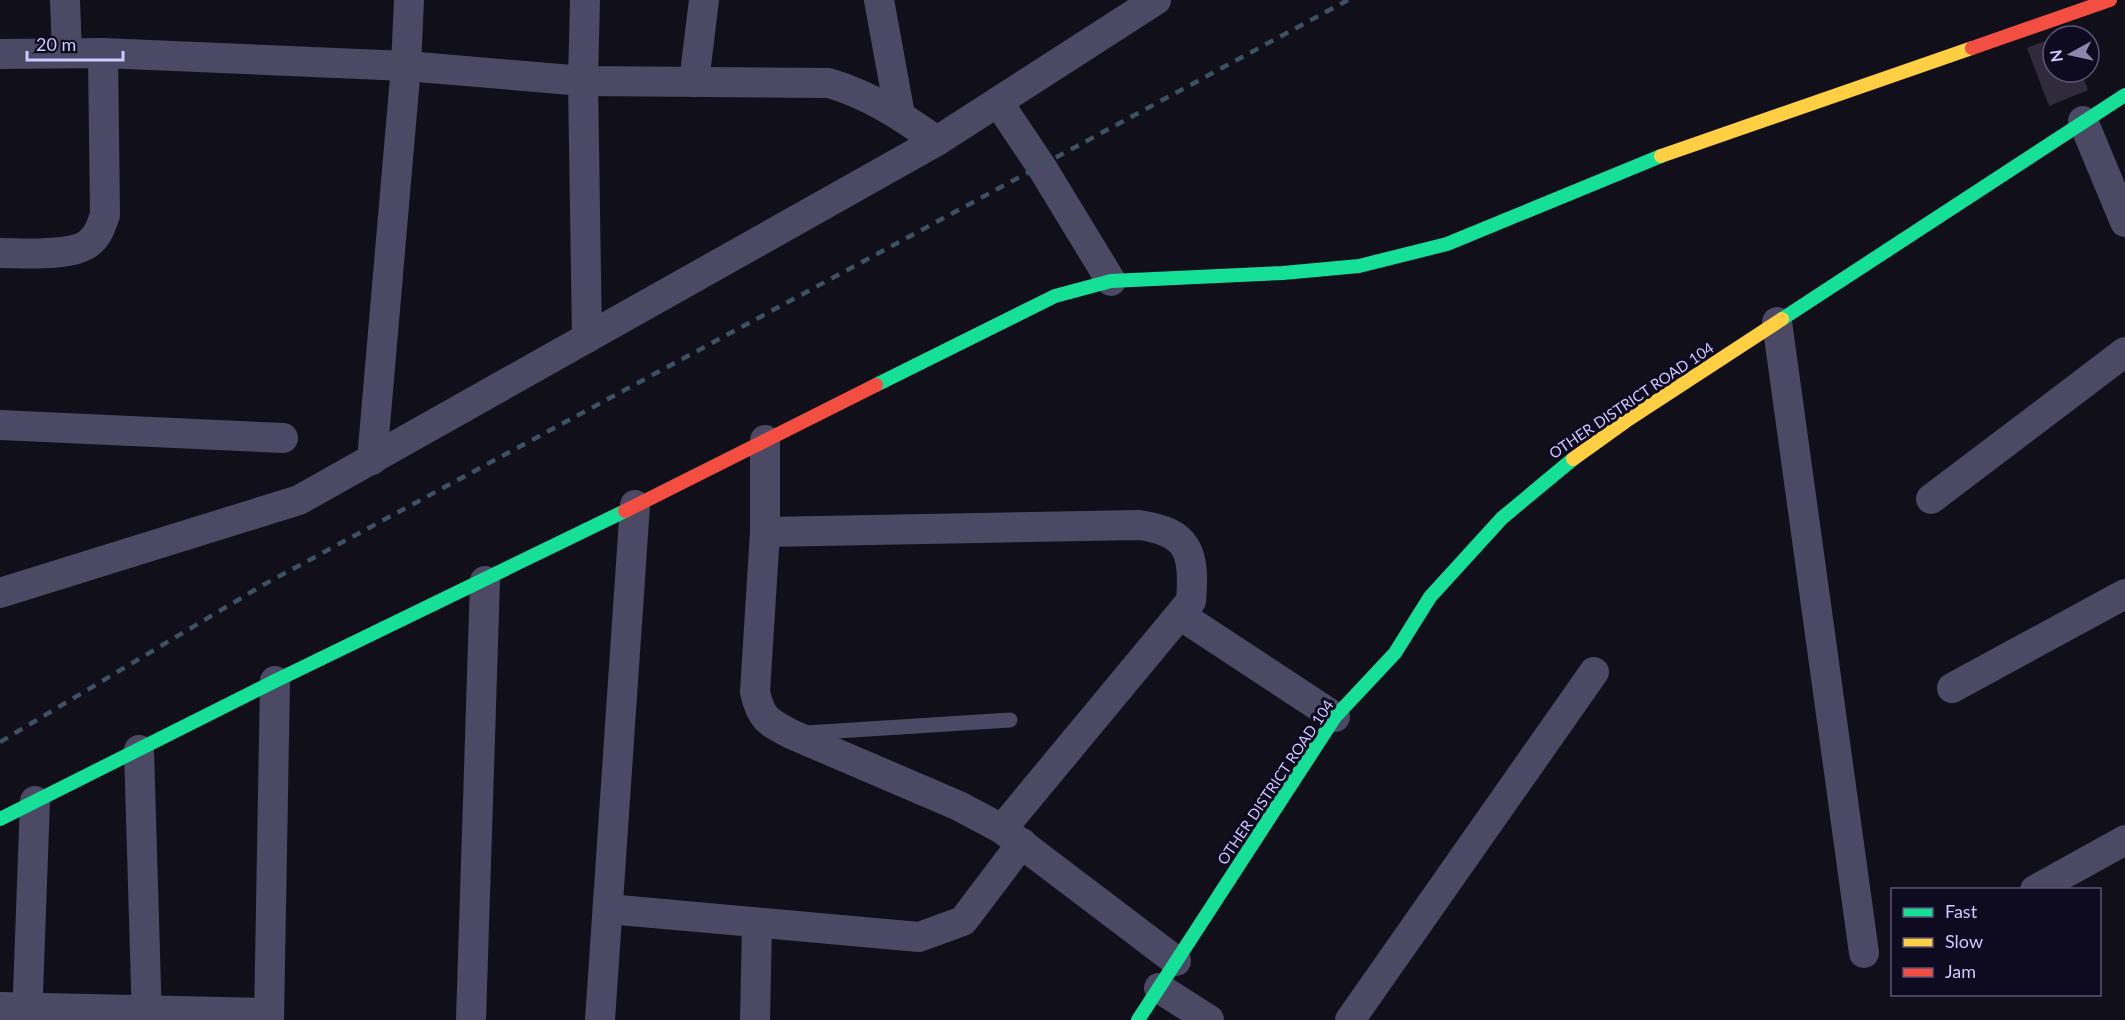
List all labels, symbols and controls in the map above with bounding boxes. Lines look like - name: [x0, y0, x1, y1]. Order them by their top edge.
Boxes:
- scale bar: [27, 24, 123, 62]
- north arrow: [2041, 24, 2101, 84]
- text: 20 m: [36, 33, 76, 55]
- text: N: [2045, 49, 2066, 64]
- street label: OTHER DISTRICT ROAD 104: [1545, 338, 1717, 462]
- street label: OTHER DISTRICT ROAD 104: [1213, 696, 1337, 868]
- legend: [1891, 888, 2101, 996]
- text: Fast: [1945, 900, 1978, 922]
- text: Slow: [1945, 930, 1983, 952]
- text: Jam: [1945, 960, 1976, 982]

